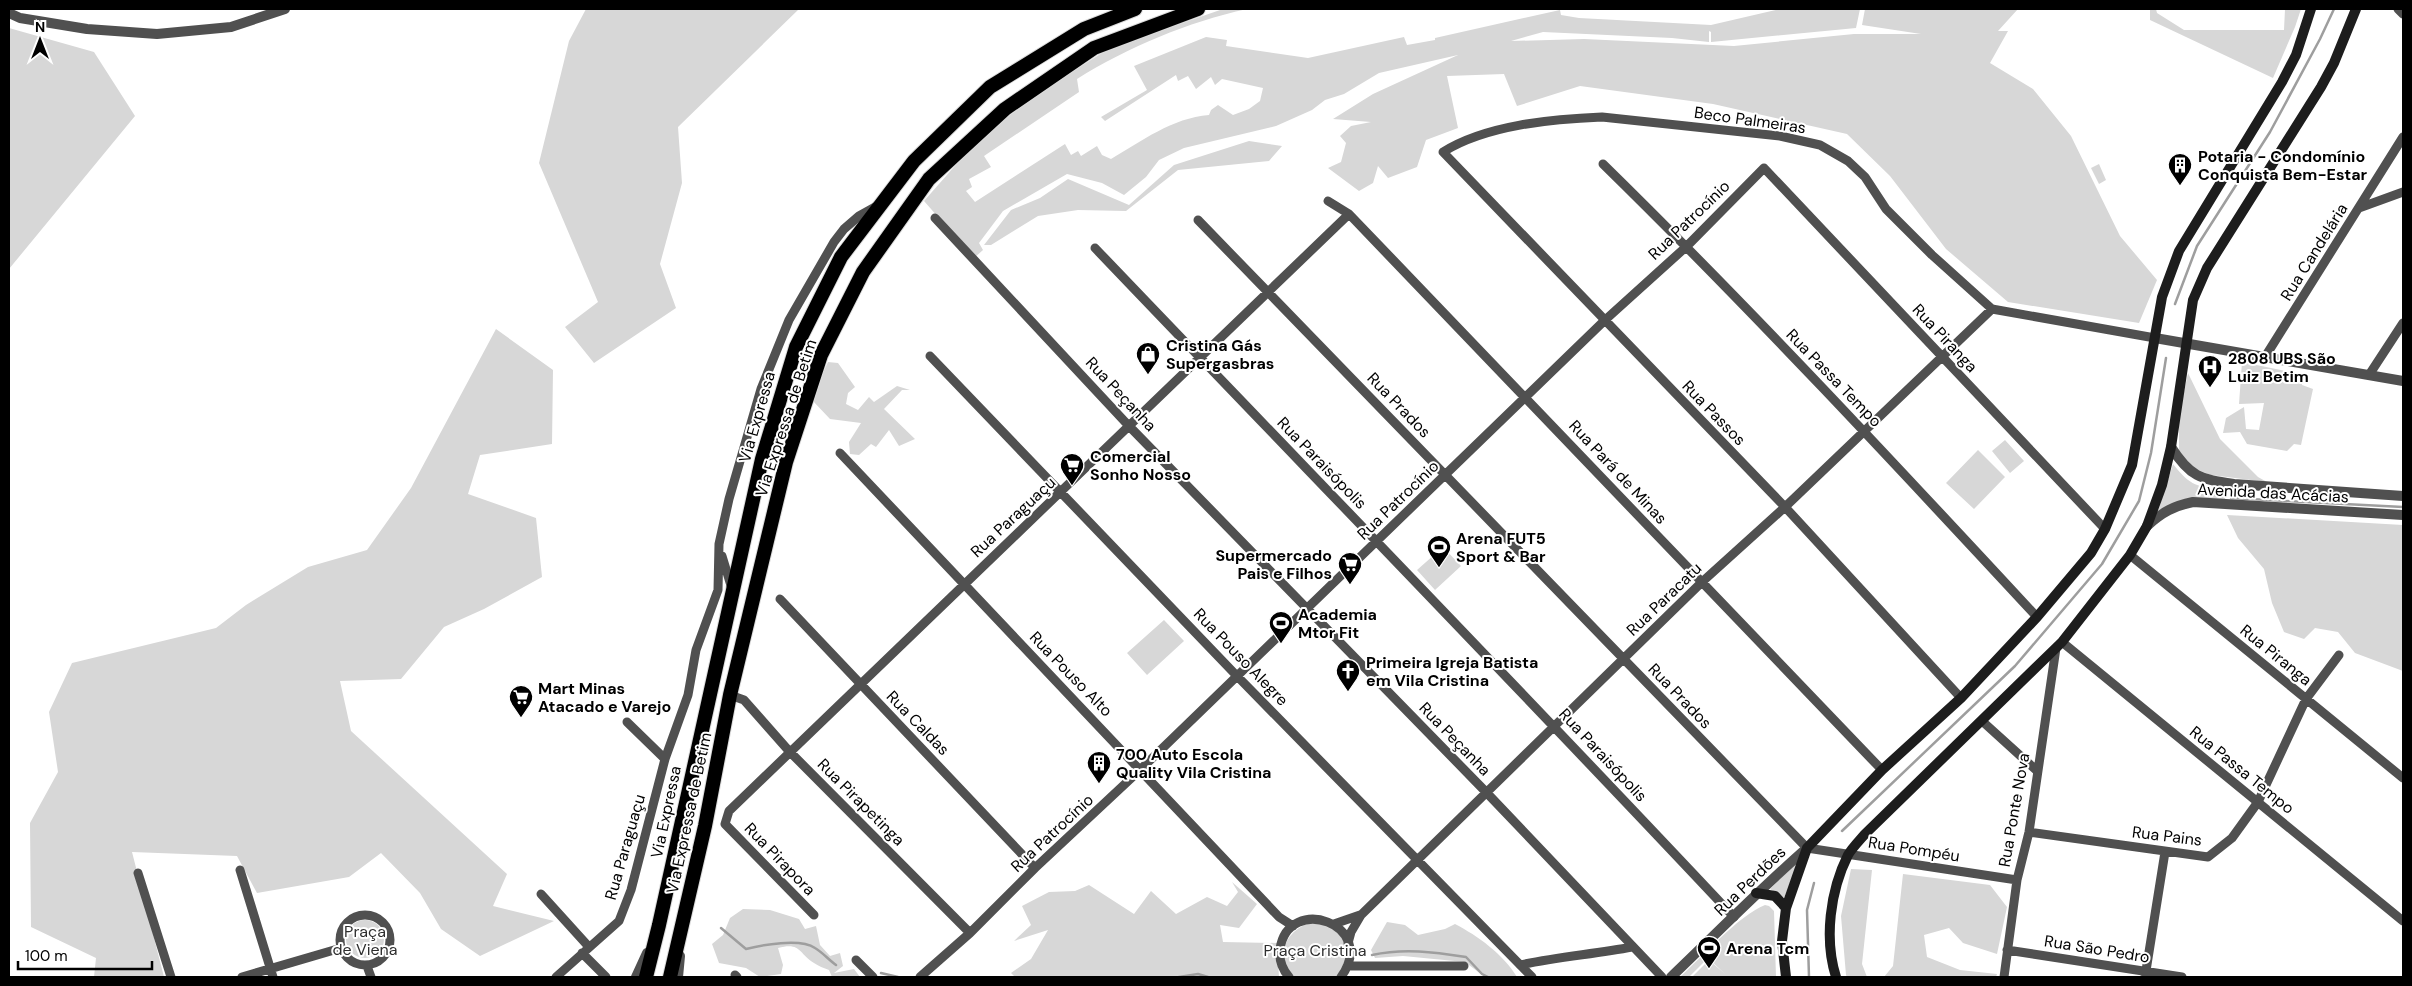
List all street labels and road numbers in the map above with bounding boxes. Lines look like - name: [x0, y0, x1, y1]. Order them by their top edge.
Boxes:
- street label: Beco Palmeiras: [1693, 102, 1807, 138]
- street label: Rua Patrocínio: [1644, 176, 1734, 264]
- street label: Rua Candelária: [2276, 199, 2352, 305]
- street label: Rua Piranga: [1908, 299, 1982, 377]
- street label: Rua Passa Tempo: [1782, 324, 1886, 432]
- street label: Via Expressa de Betim: [751, 337, 821, 499]
- street label: Rua Peçanha: [1081, 352, 1161, 436]
- street label: Rua Prados: [1363, 368, 1435, 442]
- street label: Via Expressa: [734, 369, 780, 465]
- street label: Rua Passos: [1678, 376, 1750, 450]
- street label: Rua Paraisópolis: [1273, 412, 1371, 514]
- street label: Rua Pará de Minas: [1564, 416, 1672, 528]
- street label: Rua Patrocínio: [1353, 456, 1443, 544]
- street label: Rua Paraguaçu: [966, 472, 1060, 562]
- street label: Avenida das Acácias: [2197, 479, 2349, 507]
- street label: Rua Paracatu: [1622, 558, 1706, 640]
- street label: Rua Pouso Alegre: [1189, 604, 1293, 710]
- street label: Rua Piranga: [2236, 620, 2316, 690]
- street label: Rua Pouso Alto: [1025, 627, 1117, 721]
- street label: Rua Prados: [1644, 659, 1716, 733]
- street label: Rua Caldas: [882, 686, 954, 760]
- street label: Rua Peçanha: [1415, 698, 1495, 780]
- street label: Rua Paraisópolis: [1554, 704, 1652, 806]
- street label: Rua Passa Tempo: [2185, 721, 2299, 819]
- street label: Via Expressa de Betim: [662, 730, 716, 896]
- street label: Rua Ponte Nova: [1994, 751, 2034, 869]
- street label: Rua Pirapetinga: [813, 754, 909, 850]
- street label: Via Expressa: [646, 764, 686, 860]
- street label: Rua Patrocínio: [1006, 789, 1098, 877]
- street label: Rua Paraguaçu: [600, 792, 650, 902]
- street label: Rua Pirapora: [740, 818, 820, 900]
- street label: Rua Pains: [2131, 821, 2203, 851]
- street label: Rua Pompéu: [1867, 831, 1961, 867]
- street label: Rua Perdões: [1710, 842, 1790, 920]
- street label: Rua São Pedro: [2043, 930, 2151, 968]

